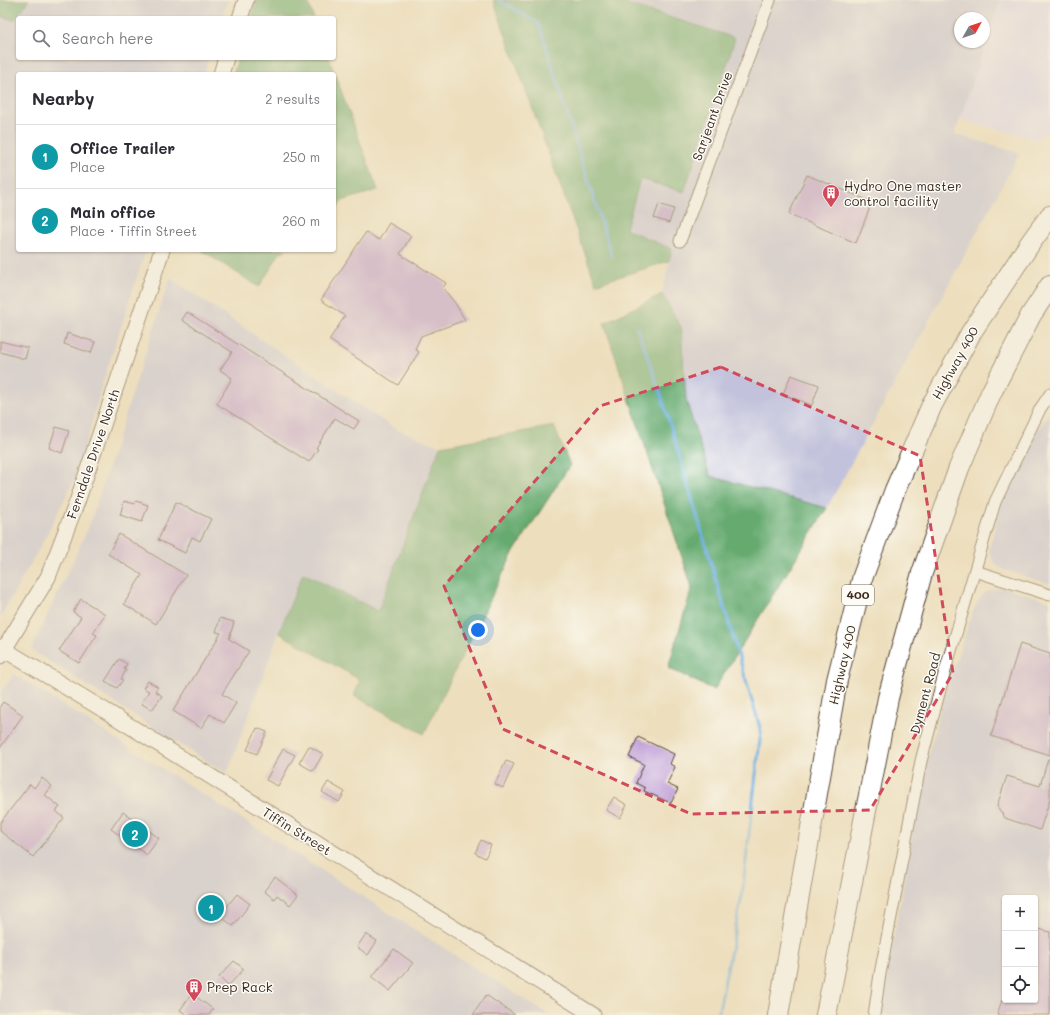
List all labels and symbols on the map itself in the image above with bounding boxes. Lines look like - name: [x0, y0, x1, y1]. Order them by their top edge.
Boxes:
- north arrow: [954, 12, 990, 48]
- street label: Sarjeant Drive: [687, 69, 736, 163]
- place label: Hydro One master control facility: [844, 177, 961, 209]
- building icon: Hydro One master control facility: [821, 183, 841, 208]
- street label: Highway 400: [928, 323, 982, 402]
- street label: Ferndale Drive North: [62, 387, 123, 521]
- road number: 400: [842, 585, 874, 605]
- your location: [468, 620, 488, 640]
- street label: Highway 400: [824, 624, 859, 706]
- street label: Dyment Road: [905, 650, 944, 735]
- street label: Tiffin Street: [260, 803, 335, 859]
- pin: 2: [122, 819, 148, 849]
- pin: 1: [198, 893, 224, 923]
- building icon: Prep Rack: [184, 977, 204, 1002]
- place label: Prep Rack: [207, 978, 273, 995]

